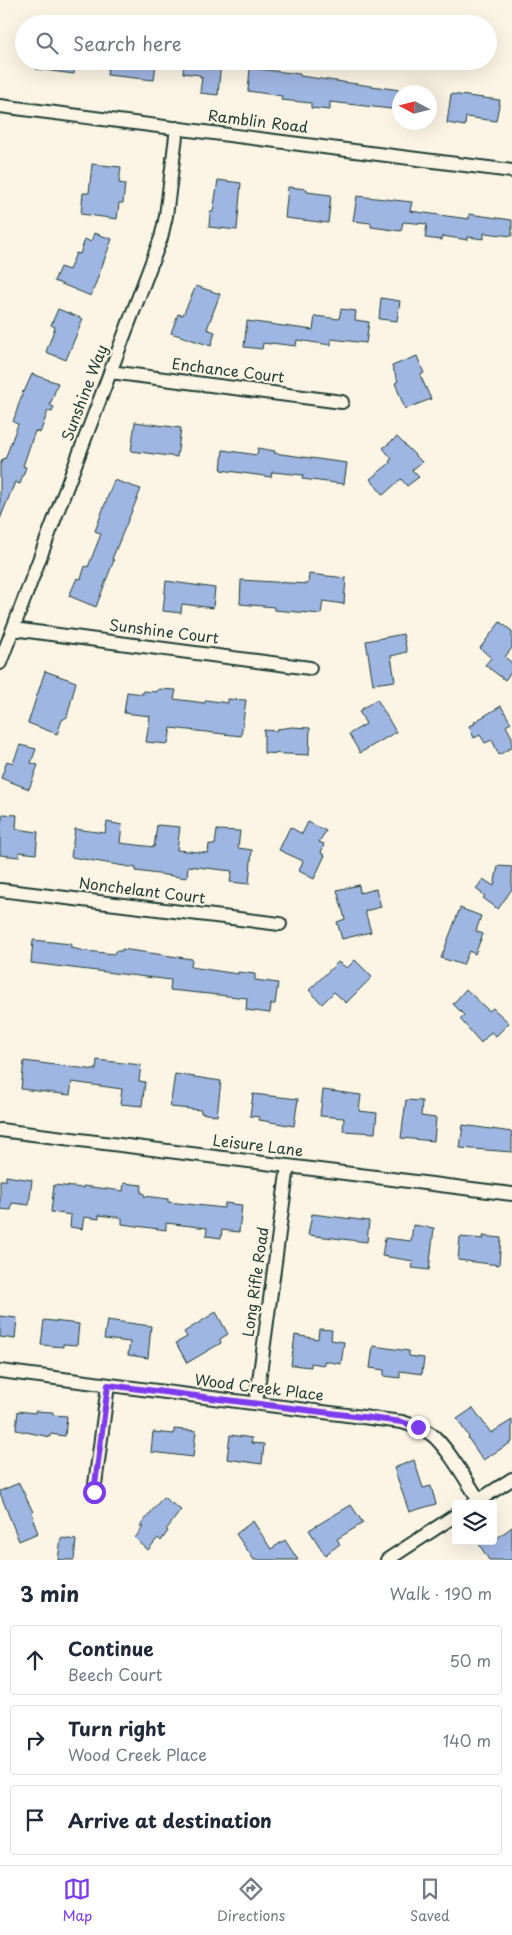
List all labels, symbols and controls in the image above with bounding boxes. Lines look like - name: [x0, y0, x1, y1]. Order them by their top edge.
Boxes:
- search box: [15, 15, 497, 70]
- icon: search: [33, 29, 61, 57]
- text: Search here: [73, 29, 182, 57]
- north arrow: [392, 85, 437, 130]
- street label: Ramblin Road: [207, 103, 310, 138]
- street label: Sunshine Way: [55, 341, 113, 444]
- street label: Enchance Court: [171, 351, 286, 388]
- street label: Sunshine Court: [108, 612, 220, 649]
- street label: Nonchelant Court: [78, 870, 207, 909]
- street label: Leisure Lane: [211, 1128, 305, 1161]
- street label: Long Rifle Road: [235, 1225, 274, 1338]
- street label: Wood Creek Place: [193, 1367, 325, 1406]
- route end: [407, 1416, 430, 1439]
- route start: [83, 1481, 106, 1504]
- map controls: [452, 1500, 497, 1545]
- button: layers: [452, 1500, 497, 1545]
- text: 3 min: [20, 1577, 79, 1609]
- text: Walk · 190 m: [390, 1581, 492, 1605]
- text: Continue: [68, 1634, 154, 1662]
- icon: ahead: [21, 1646, 49, 1674]
- text: 50 m: [450, 1648, 491, 1672]
- text: Beech Court: [68, 1662, 162, 1686]
- text: Turn right: [68, 1714, 166, 1742]
- icon: right: [21, 1726, 49, 1754]
- text: 140 m: [443, 1728, 491, 1752]
- text: Wood Creek Place: [68, 1742, 207, 1766]
- icon: arrive: [21, 1806, 49, 1834]
- text: Arrive at destination: [68, 1806, 272, 1834]
- tab: Map: [62, 1875, 92, 1926]
- tab: Directions: [217, 1875, 285, 1926]
- tab: Saved: [410, 1875, 450, 1926]

